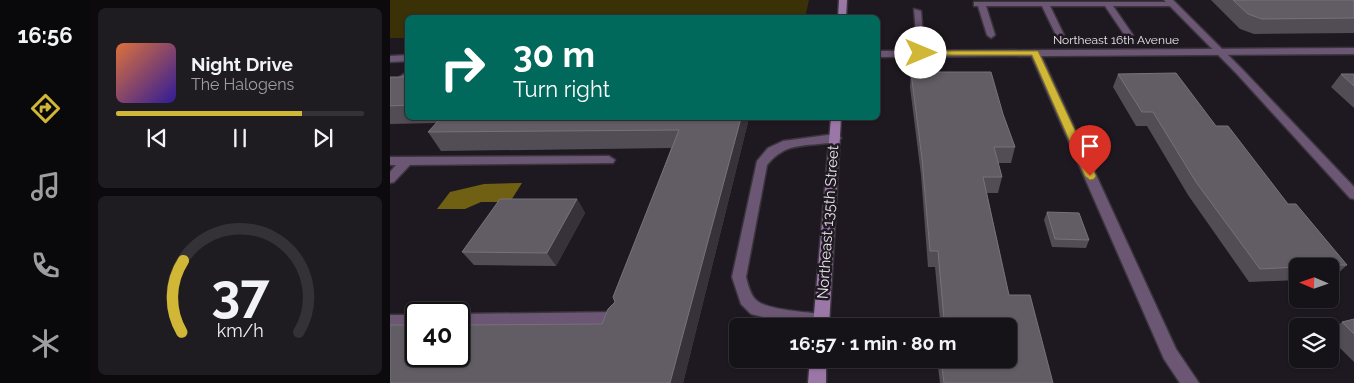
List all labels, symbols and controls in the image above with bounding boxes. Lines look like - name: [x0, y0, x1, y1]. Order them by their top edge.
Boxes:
- text: 16:56: [17, 22, 73, 48]
- position arrow: [894, 26, 946, 78]
- street label: Northeast 16th Avenue: [1053, 33, 1179, 47]
- text: 30 m: [513, 34, 595, 75]
- icon: right: [430, 35, 495, 100]
- text: Night Drive: [191, 53, 293, 75]
- text: The Halogens: [191, 75, 294, 94]
- text: Turn right: [513, 76, 610, 102]
- icon: directions: [28, 91, 63, 126]
- icon: previous: [143, 124, 171, 152]
- icon: pause: [226, 124, 254, 152]
- icon: next: [309, 124, 337, 152]
- pin: [1069, 125, 1111, 176]
- icon: arrive: [1076, 132, 1104, 160]
- street label: Northeast 135th Street: [814, 144, 842, 300]
- icon: music: [28, 169, 63, 204]
- icon: phone: [28, 248, 63, 283]
- north arrow: [1289, 258, 1339, 308]
- map controls: [1289, 258, 1339, 368]
- text: 37: [211, 262, 270, 323]
- speed limit sign: 40: [405, 302, 470, 367]
- button: layers: [1289, 318, 1339, 368]
- text: km/h: [216, 320, 264, 341]
- icon: climate: [28, 326, 63, 361]
- text: 16:57 · 1 min · 80 m: [790, 332, 956, 354]

